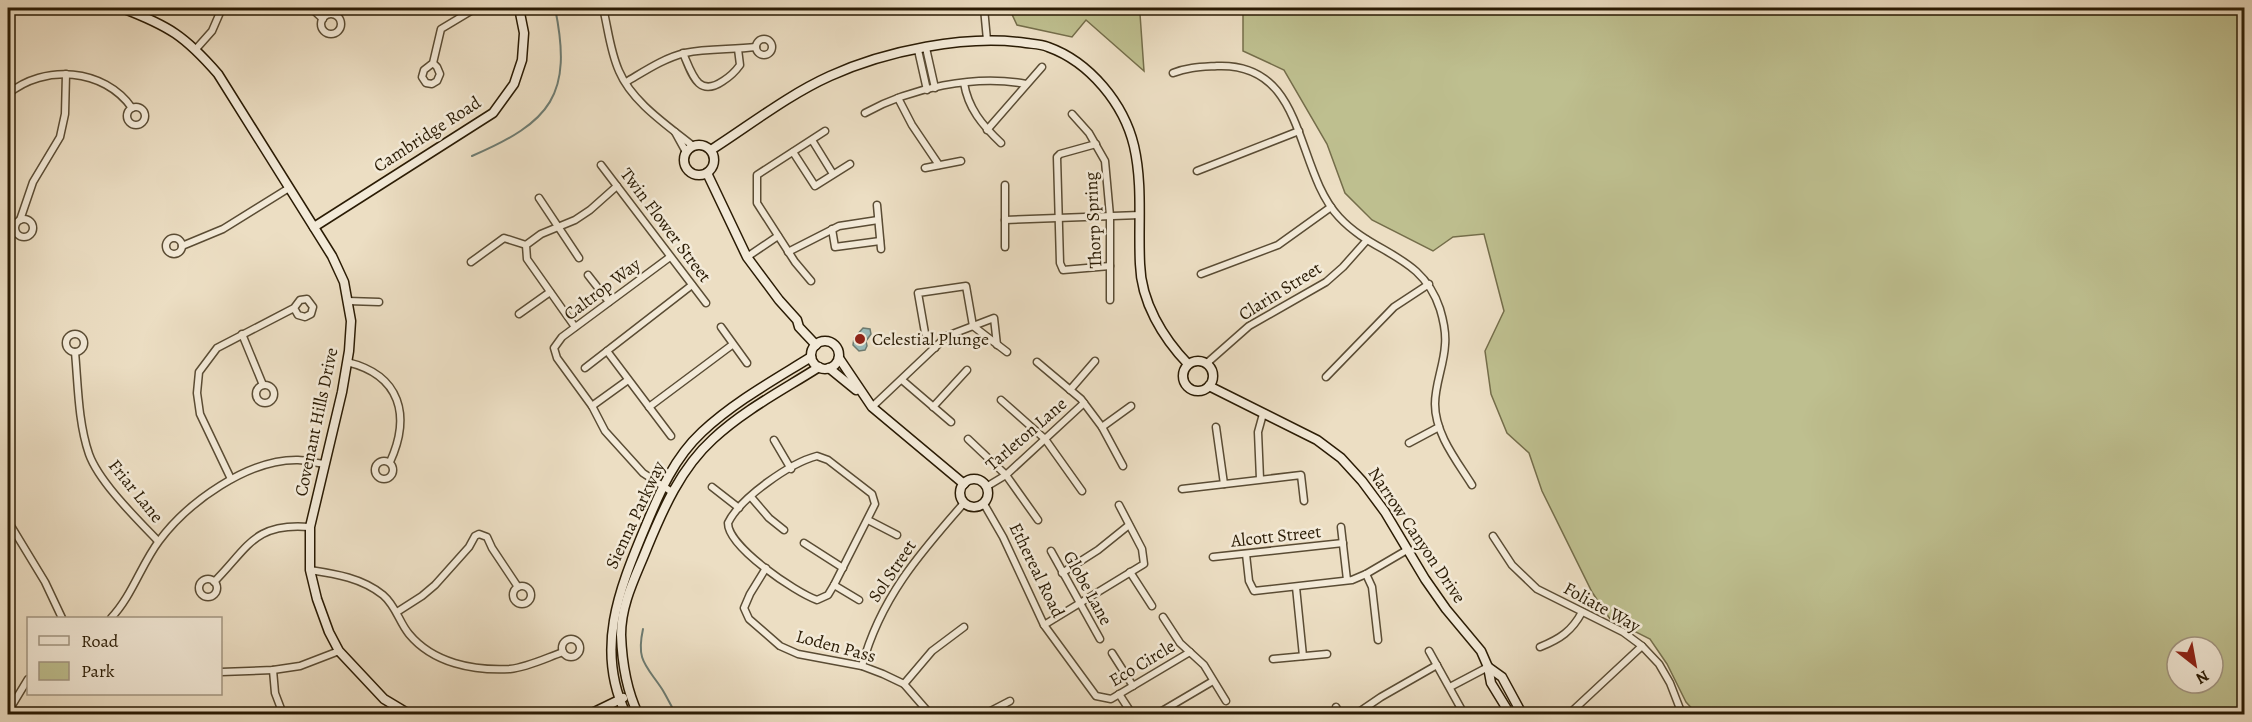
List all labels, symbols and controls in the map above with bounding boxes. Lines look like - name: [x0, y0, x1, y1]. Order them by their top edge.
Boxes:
- street label: Cambridge Road: [369, 90, 486, 178]
- street label: Twin Flower Street: [615, 163, 717, 287]
- street label: Thorp Spring: [1078, 171, 1108, 269]
- street label: Caltrop Way: [559, 252, 646, 326]
- street label: Clarin Street: [1234, 256, 1326, 326]
- place label: Celestial Plunge: [872, 327, 989, 351]
- marker: Celestial Plunge: [853, 332, 867, 346]
- street label: Covenant Hills Drive: [289, 345, 343, 499]
- street label: Tarleton Lane: [980, 392, 1072, 476]
- street label: Friar Lane: [103, 454, 169, 528]
- street label: Sienna Parkway: [600, 456, 671, 573]
- street label: Narrow Canyon Drive: [1363, 462, 1471, 608]
- street label: Ethereal Road: [1004, 519, 1070, 622]
- street label: Alcott Street: [1229, 519, 1322, 553]
- street label: Sol Street: [862, 535, 922, 607]
- street label: Globe Lane: [1058, 547, 1118, 629]
- street label: Foliate Way: [1559, 576, 1645, 638]
- legend: [27, 617, 222, 695]
- street label: Loden Pass: [793, 624, 879, 668]
- text: Road: [81, 629, 119, 653]
- street label: Eco Circle: [1105, 634, 1179, 692]
- north arrow: [2165, 635, 2225, 695]
- text: Park: [81, 659, 115, 683]
- text: N: [2191, 665, 2213, 690]

